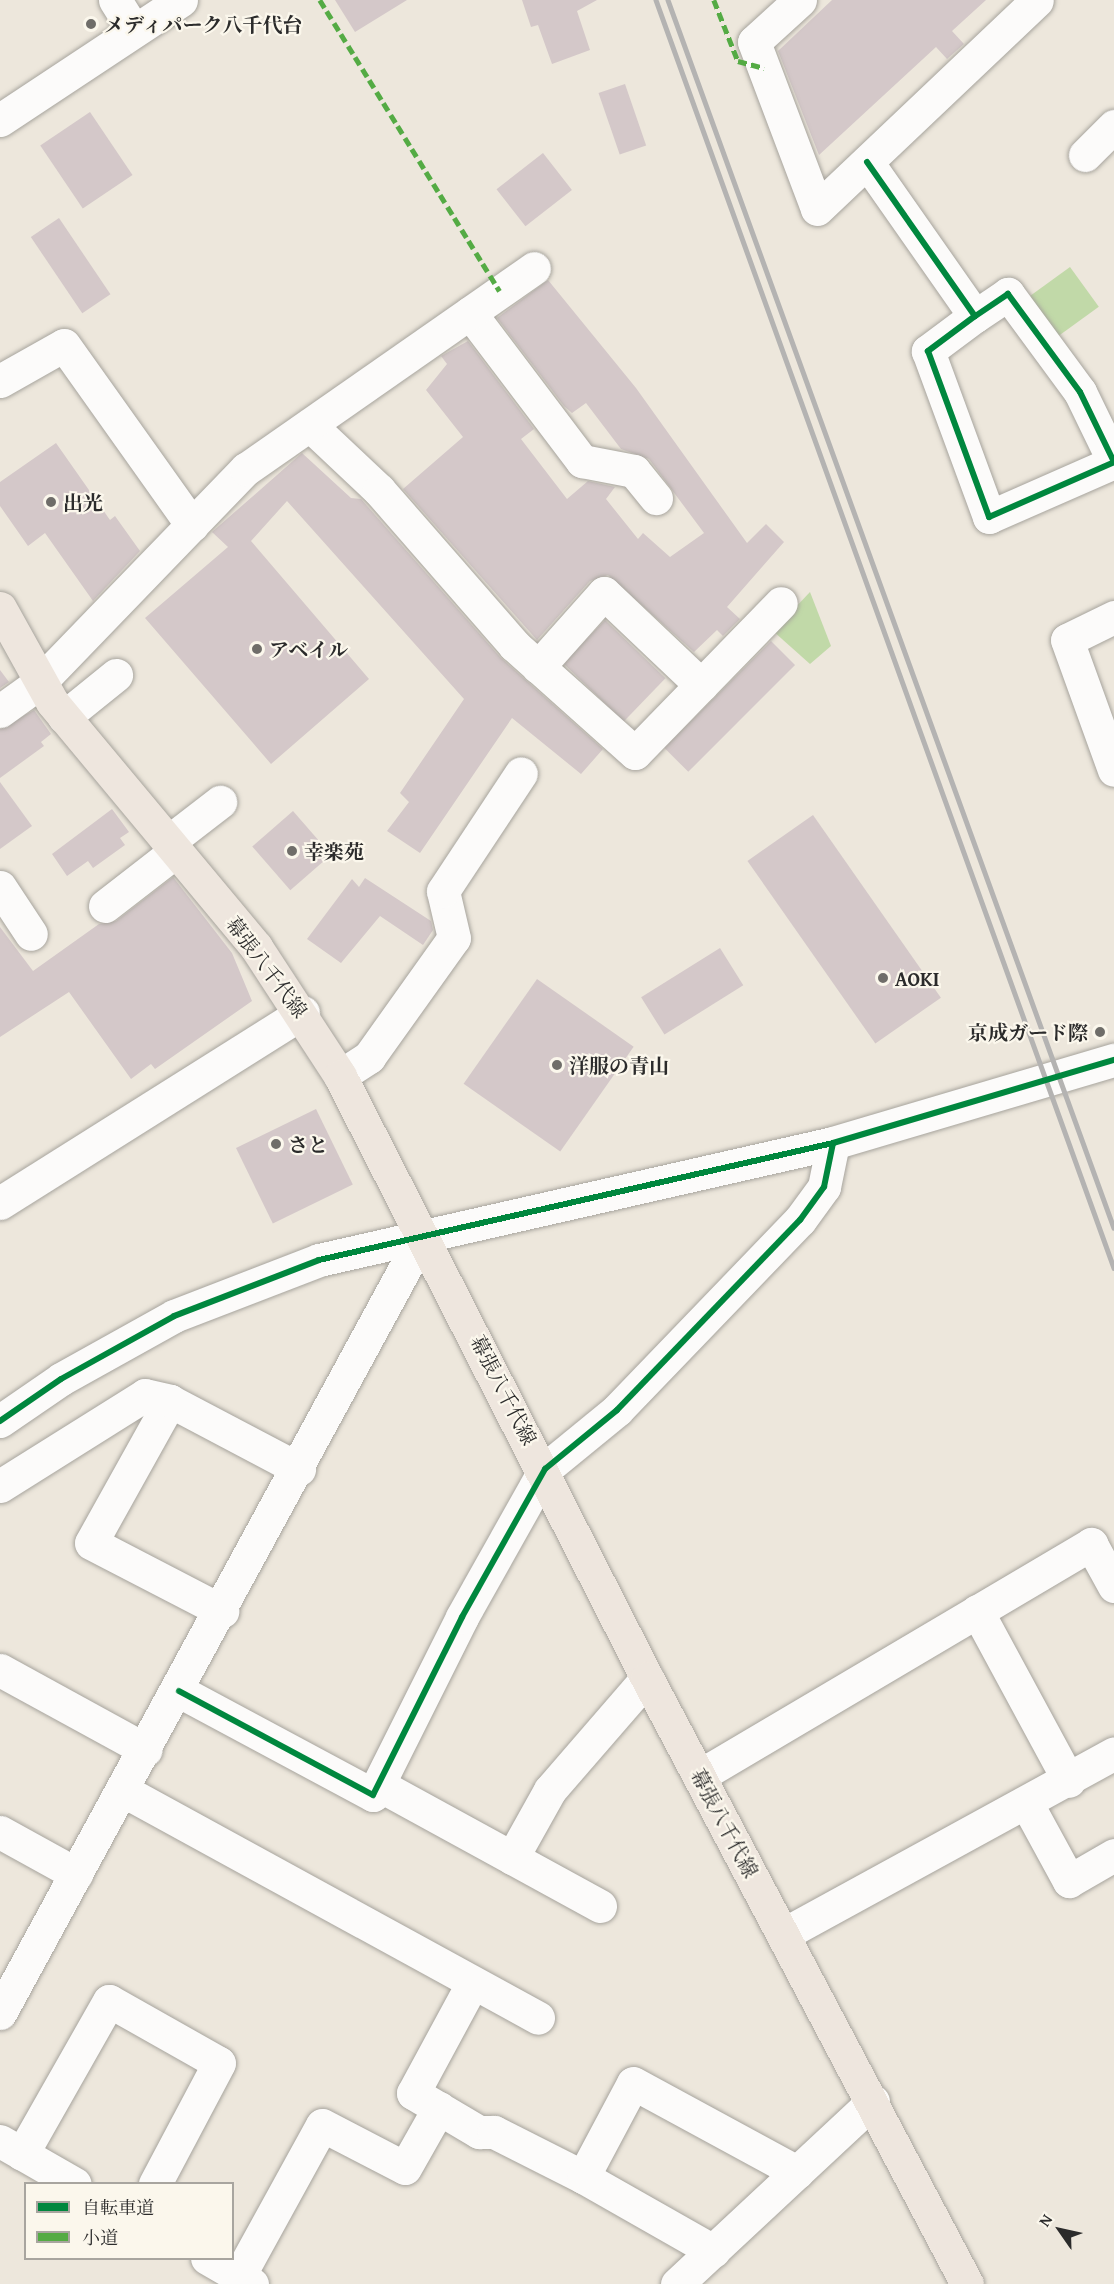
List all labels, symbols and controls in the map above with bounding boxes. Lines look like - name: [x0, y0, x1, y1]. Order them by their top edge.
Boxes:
- place label: メディパーク八千代台: [104, 12, 304, 36]
- marker: メディパーク八千代台: [82, 15, 100, 33]
- place label: 出光: [63, 490, 103, 514]
- marker: 出光: [44, 495, 58, 509]
- place label: アベイル: [269, 637, 349, 661]
- marker: アベイル: [250, 642, 264, 656]
- place label: 幸楽苑: [304, 839, 364, 863]
- marker: 幸楽苑: [285, 844, 299, 858]
- street label: 幕張八千代線: [221, 912, 313, 1022]
- place label: AOKI: [895, 966, 939, 990]
- marker: AOKI: [876, 971, 890, 985]
- place label: 京成ガード際: [968, 1020, 1088, 1044]
- marker: 京成ガード際: [1093, 1025, 1107, 1039]
- place label: 洋服の青山: [569, 1053, 669, 1077]
- marker: 洋服の青山: [550, 1058, 564, 1072]
- place label: さと: [288, 1132, 328, 1156]
- marker: さと: [269, 1137, 283, 1151]
- street label: 幕張八千代線: [466, 1331, 542, 1449]
- street label: 幕張八千代線: [686, 1764, 764, 1882]
- legend: [24, 2182, 234, 2260]
- text: 自転車道: [82, 2194, 154, 2221]
- north arrow: [1030, 2200, 1090, 2260]
- text: N: [1032, 2209, 1058, 2231]
- text: 小道: [82, 2224, 118, 2251]

